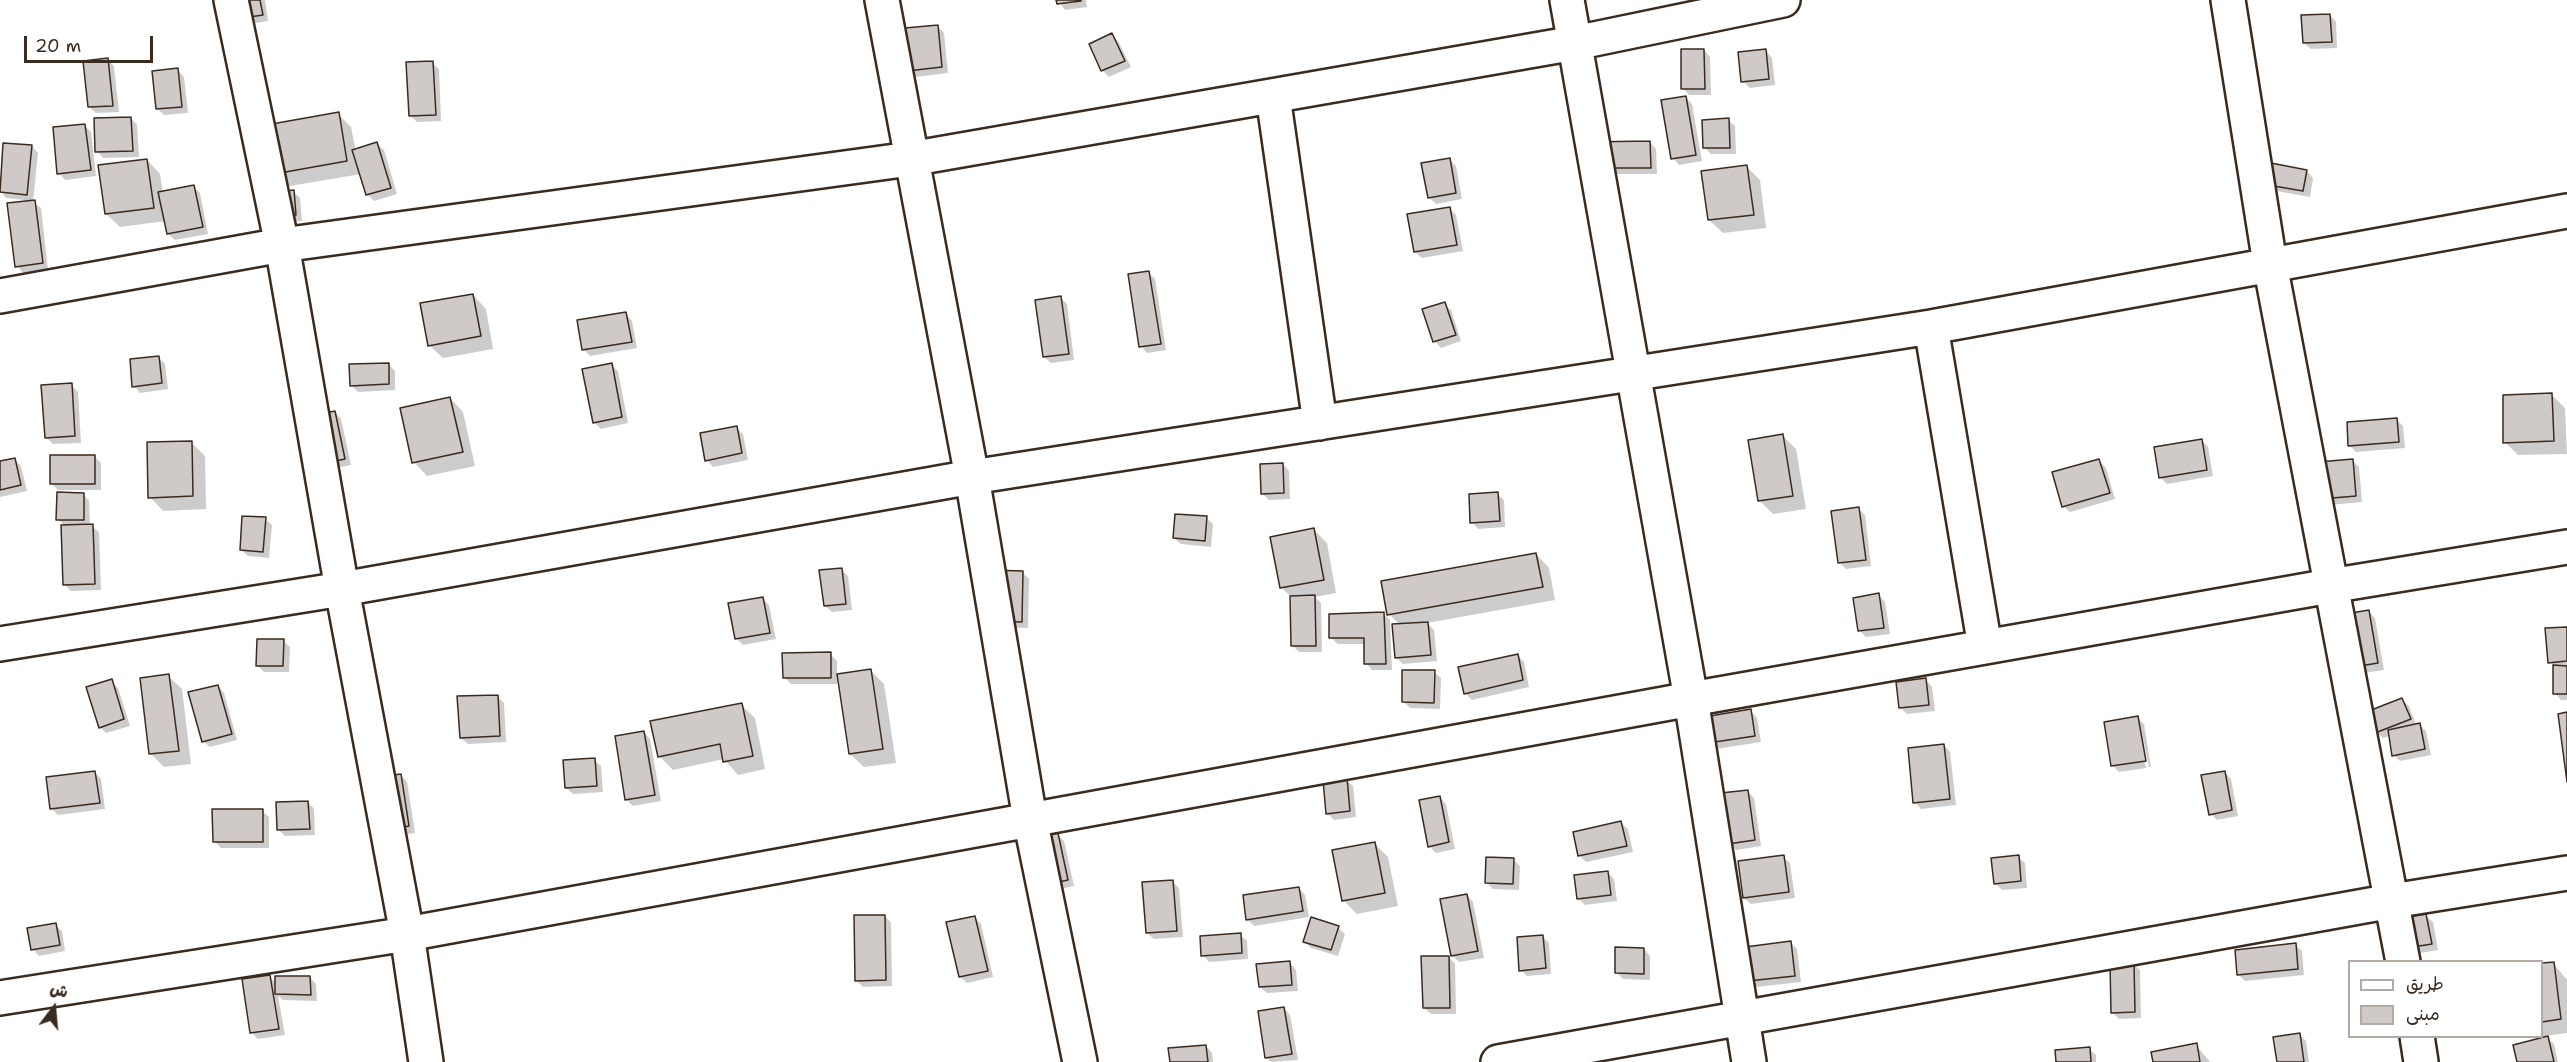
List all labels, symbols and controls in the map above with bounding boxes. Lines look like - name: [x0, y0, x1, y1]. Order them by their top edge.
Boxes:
- scale bar: [27, 24, 156, 62]
- text: 20 m: [35, 34, 81, 58]
- legend: [2348, 960, 2543, 1038]
- text: طريق: [2406, 972, 2444, 996]
- north arrow: [24, 978, 84, 1038]
- text: ش: [48, 978, 70, 1003]
- text: مبنى: [2406, 1002, 2440, 1026]

